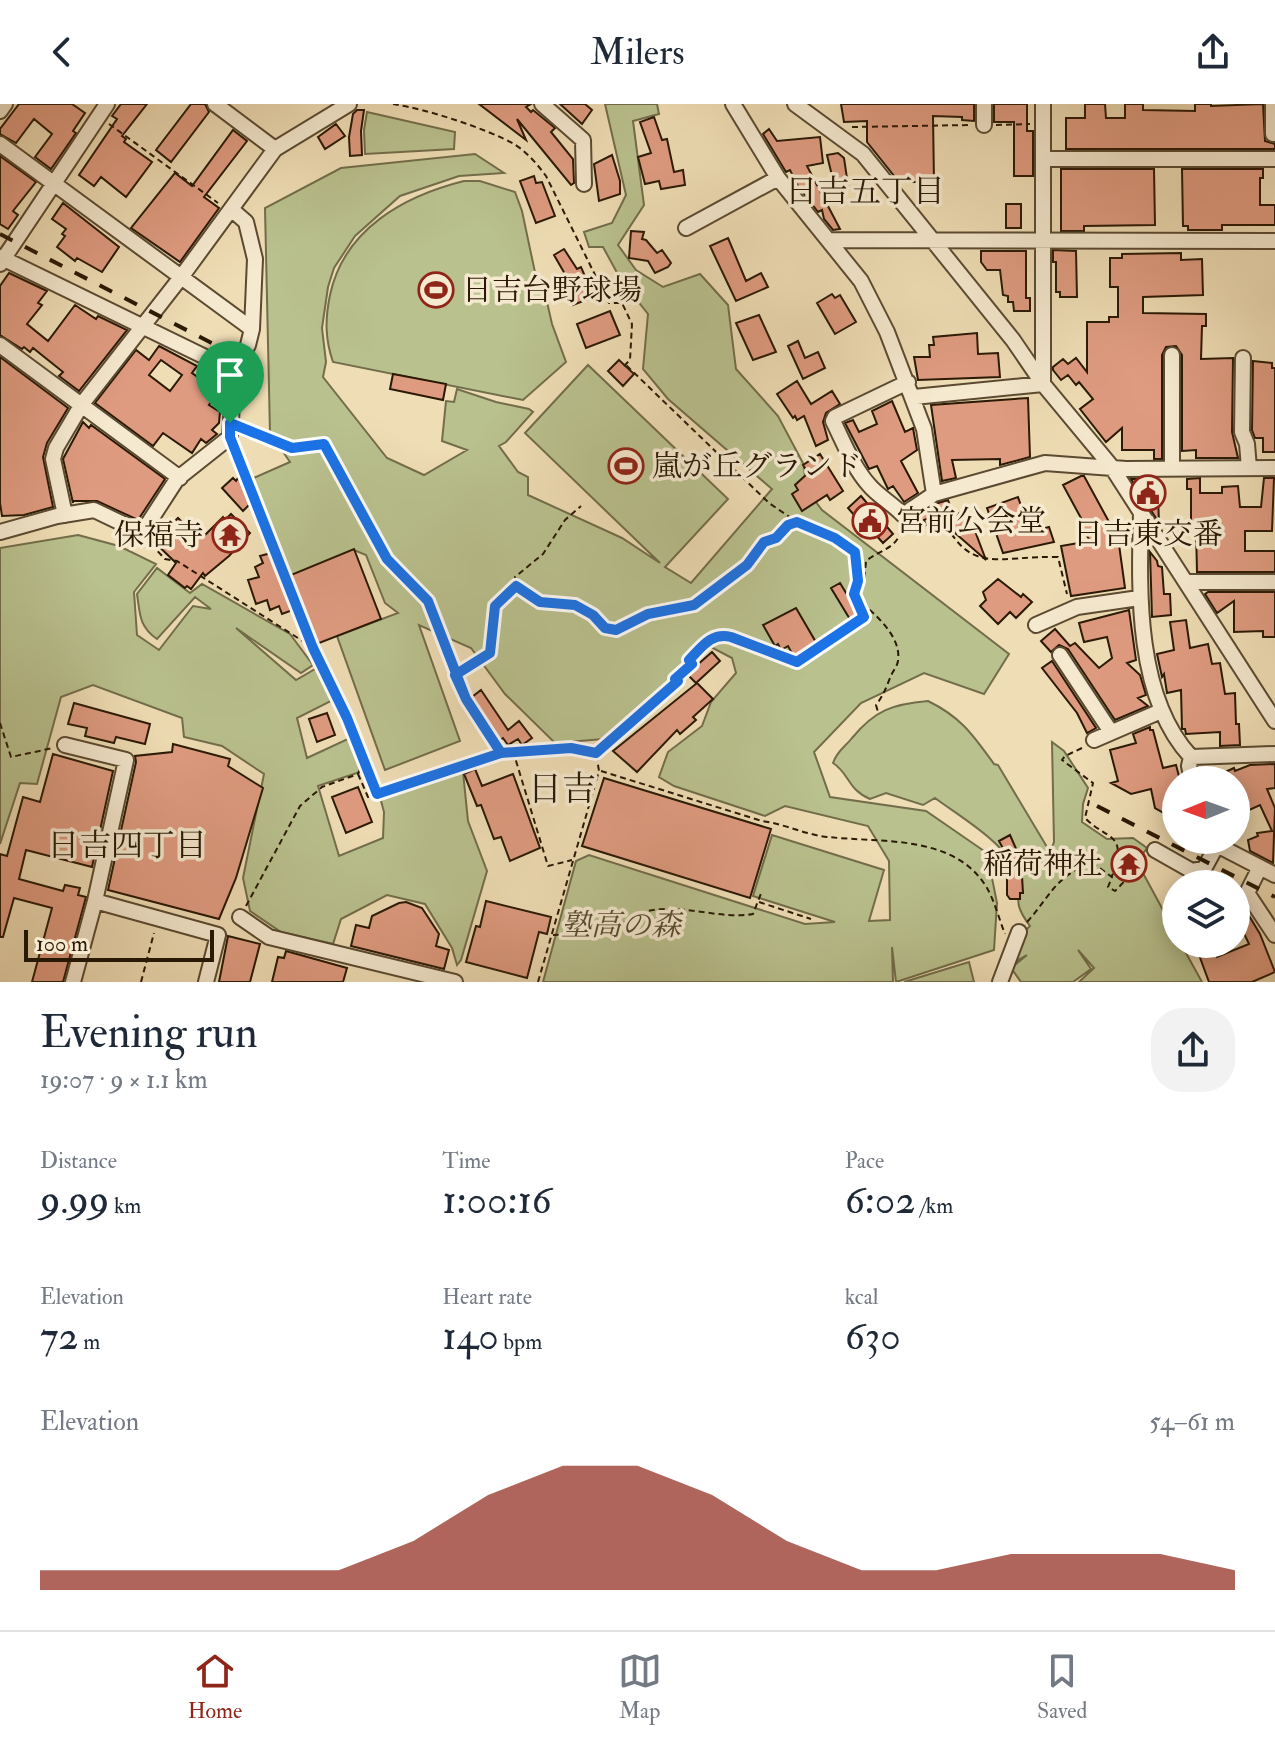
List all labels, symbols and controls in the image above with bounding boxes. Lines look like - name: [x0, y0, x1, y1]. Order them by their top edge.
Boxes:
- icon: back: [40, 30, 84, 74]
- text: Milers: [590, 30, 685, 75]
- icon: share: [1191, 30, 1235, 74]
- district label: 日吉五丁目: [785, 172, 945, 212]
- sports icon: 日吉台野球場: [417, 271, 455, 309]
- place label: 日吉台野球場: [462, 272, 642, 309]
- pin: [196, 341, 264, 423]
- icon: arrive: [208, 353, 252, 397]
- sports icon: 嵐が丘グランド: [607, 447, 645, 485]
- place label: 嵐が丘グランド: [652, 448, 862, 485]
- public building icon: 日吉東交番: [1129, 474, 1167, 512]
- public building icon: 宮前公会堂: [851, 502, 889, 540]
- place label: 宮前公会堂: [896, 503, 1046, 540]
- temple icon: 保福寺: [211, 516, 249, 554]
- place label: 日吉東交番: [1073, 516, 1223, 553]
- place label: 保福寺: [114, 517, 204, 554]
- north arrow: [1162, 766, 1250, 854]
- map controls: [1162, 766, 1250, 958]
- district label: 日吉: [528, 768, 596, 811]
- district label: 日吉四丁目: [47, 826, 207, 866]
- temple icon: 稲荷神社: [1110, 845, 1148, 883]
- place label: 稲荷神社: [983, 846, 1103, 883]
- button: layers: [1162, 870, 1250, 958]
- park label: 塾高の森: [561, 907, 684, 944]
- scale bar: [24, 926, 214, 962]
- text: 100 m: [36, 930, 88, 958]
- text: Evening run: [40, 1006, 258, 1061]
- button: share: [1151, 1008, 1235, 1092]
- text: 19:07 · 9 × 1.1 km: [40, 1064, 208, 1096]
- text: Distance: [40, 1147, 117, 1175]
- text: Time: [442, 1147, 490, 1175]
- text: Pace: [845, 1147, 884, 1175]
- text: 9.99: [40, 1175, 109, 1226]
- text: 1:00:16: [442, 1175, 552, 1226]
- text: 6:02: [845, 1175, 916, 1226]
- text: km: [109, 1192, 141, 1220]
- text: /km: [916, 1192, 953, 1220]
- text: Elevation: [40, 1283, 124, 1311]
- text: Heart rate: [442, 1283, 532, 1311]
- text: kcal: [845, 1283, 878, 1311]
- text: 72: [40, 1311, 79, 1362]
- text: 140: [442, 1311, 499, 1362]
- text: 630: [845, 1311, 901, 1362]
- text: m: [79, 1328, 100, 1356]
- text: bpm: [499, 1328, 542, 1356]
- text: Elevation: [40, 1406, 139, 1438]
- text: 54–61 m: [1149, 1406, 1235, 1438]
- tab: Home: [188, 1649, 242, 1725]
- tab: Map: [618, 1649, 662, 1725]
- tab: Saved: [1037, 1649, 1087, 1725]

